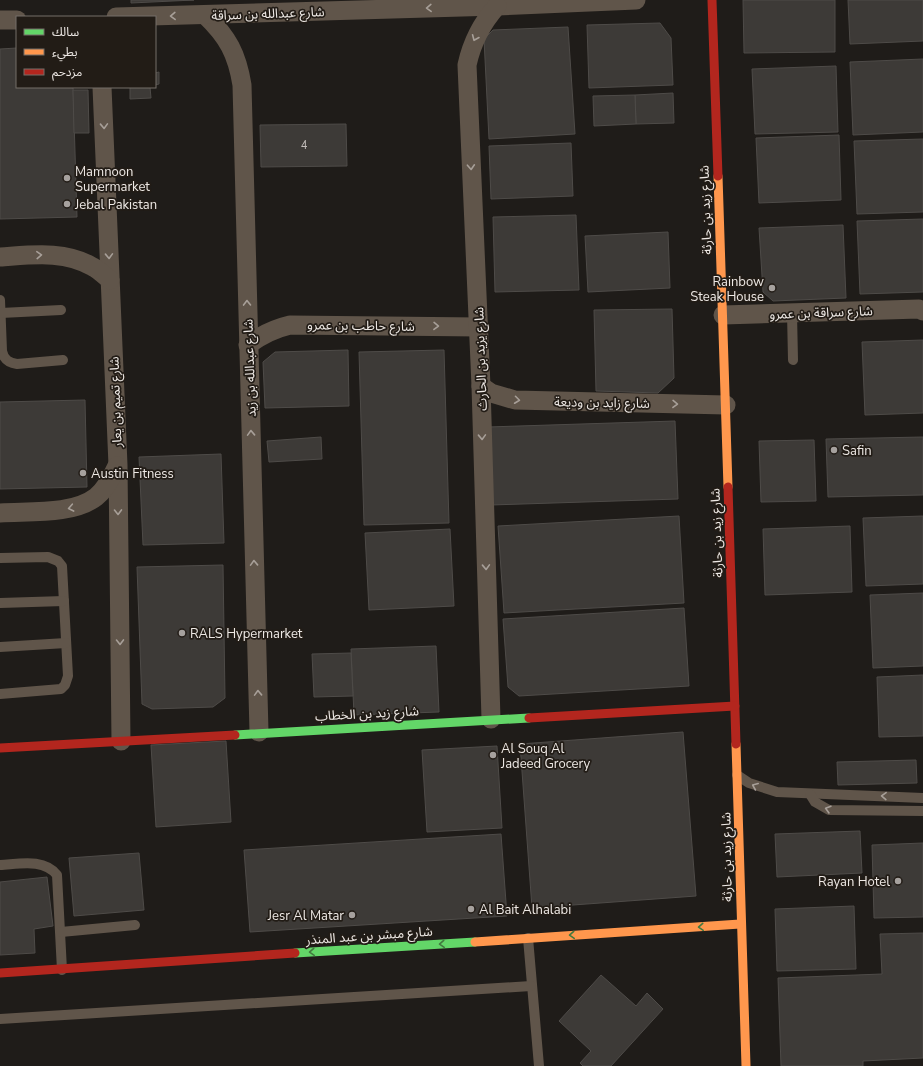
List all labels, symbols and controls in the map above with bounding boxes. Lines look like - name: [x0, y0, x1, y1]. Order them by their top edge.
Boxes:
- street label: شارع عبدالله بن سراقة: [211, 3, 325, 26]
- one-way arrow: [426, 4, 432, 13]
- one-way arrow: [170, 11, 176, 20]
- legend: [16, 16, 156, 88]
- text: سالك: [52, 24, 79, 40]
- one-way arrow: [472, 34, 480, 42]
- text: بطيء: [52, 44, 78, 62]
- text: مزدحم: [52, 64, 82, 81]
- one-way arrow: [99, 123, 108, 129]
- house number: 4: [301, 138, 308, 153]
- place label: Mamnoon Supermarket: [75, 163, 150, 196]
- one-way arrow: [467, 164, 475, 170]
- street label: شارع زيد بن حارثة: [695, 165, 718, 255]
- marker: Mamnoon Supermarket: [62, 173, 72, 183]
- place label: Jebal Pakistan: [74, 196, 157, 214]
- marker: Jebal Pakistan: [62, 199, 72, 209]
- one-way arrow: [36, 251, 42, 259]
- one-way arrow: [105, 253, 114, 259]
- place label: Rainbow Steak House: [690, 273, 764, 306]
- marker: Rainbow Steak House: [767, 283, 777, 293]
- one-way arrow: [243, 300, 251, 306]
- street label: شارع سراقة بن عمرو: [769, 302, 873, 325]
- street label: شارع يزيد بن الحارث: [470, 307, 493, 411]
- street label: شارع حاطب بن عمرو: [307, 316, 415, 337]
- street label: شارع عبدالله بن زيد: [239, 319, 262, 417]
- one-way arrow: [433, 322, 439, 330]
- street label: شارع تميم بن يعار: [105, 356, 128, 449]
- street label: شارع زايد بن وديعة: [554, 393, 650, 414]
- one-way arrow: [514, 395, 520, 404]
- one-way arrow: [672, 399, 678, 408]
- one-way arrow: [246, 430, 255, 436]
- one-way arrow: [478, 434, 487, 440]
- place label: Safin: [842, 442, 872, 460]
- marker: Safin: [829, 445, 839, 455]
- place label: Austin Fitness: [91, 465, 174, 483]
- marker: Austin Fitness: [78, 468, 88, 478]
- street label: شارع زيد بن حارثة: [706, 488, 729, 578]
- one-way arrow: [67, 503, 74, 511]
- one-way arrow: [114, 509, 122, 515]
- one-way arrow: [250, 560, 258, 566]
- one-way arrow: [482, 564, 490, 570]
- place label: RALS Hypermarket: [190, 625, 303, 643]
- marker: RALS Hypermarket: [177, 628, 187, 638]
- one-way arrow: [116, 639, 124, 645]
- one-way arrow: [254, 690, 262, 696]
- street label: شارع زيد بن الخطاب: [315, 702, 420, 727]
- place label: Al Souq Al Jadeed Grocery: [500, 740, 591, 773]
- marker: Al Souq Al Jadeed Grocery: [488, 750, 498, 760]
- one-way arrow: [752, 782, 759, 790]
- one-way arrow: [881, 792, 887, 801]
- one-way arrow: [825, 805, 832, 814]
- street label: شارع زيد بن حارثة: [717, 812, 738, 902]
- place label: Rayan Hotel: [818, 873, 890, 891]
- marker: Rayan Hotel: [893, 876, 903, 886]
- place label: Al Bait Alhalabi: [479, 901, 571, 919]
- marker: Al Bait Alhalabi: [466, 904, 476, 914]
- place label: Jesr Al Matar: [267, 907, 344, 925]
- marker: Jesr Al Matar: [347, 910, 357, 920]
- one-way arrow: [698, 922, 704, 931]
- street label: شارع مبشر بن عبد المنذر: [304, 923, 433, 950]
- one-way arrow: [569, 931, 575, 940]
- one-way arrow: [439, 939, 445, 948]
- one-way arrow: [309, 948, 315, 956]

